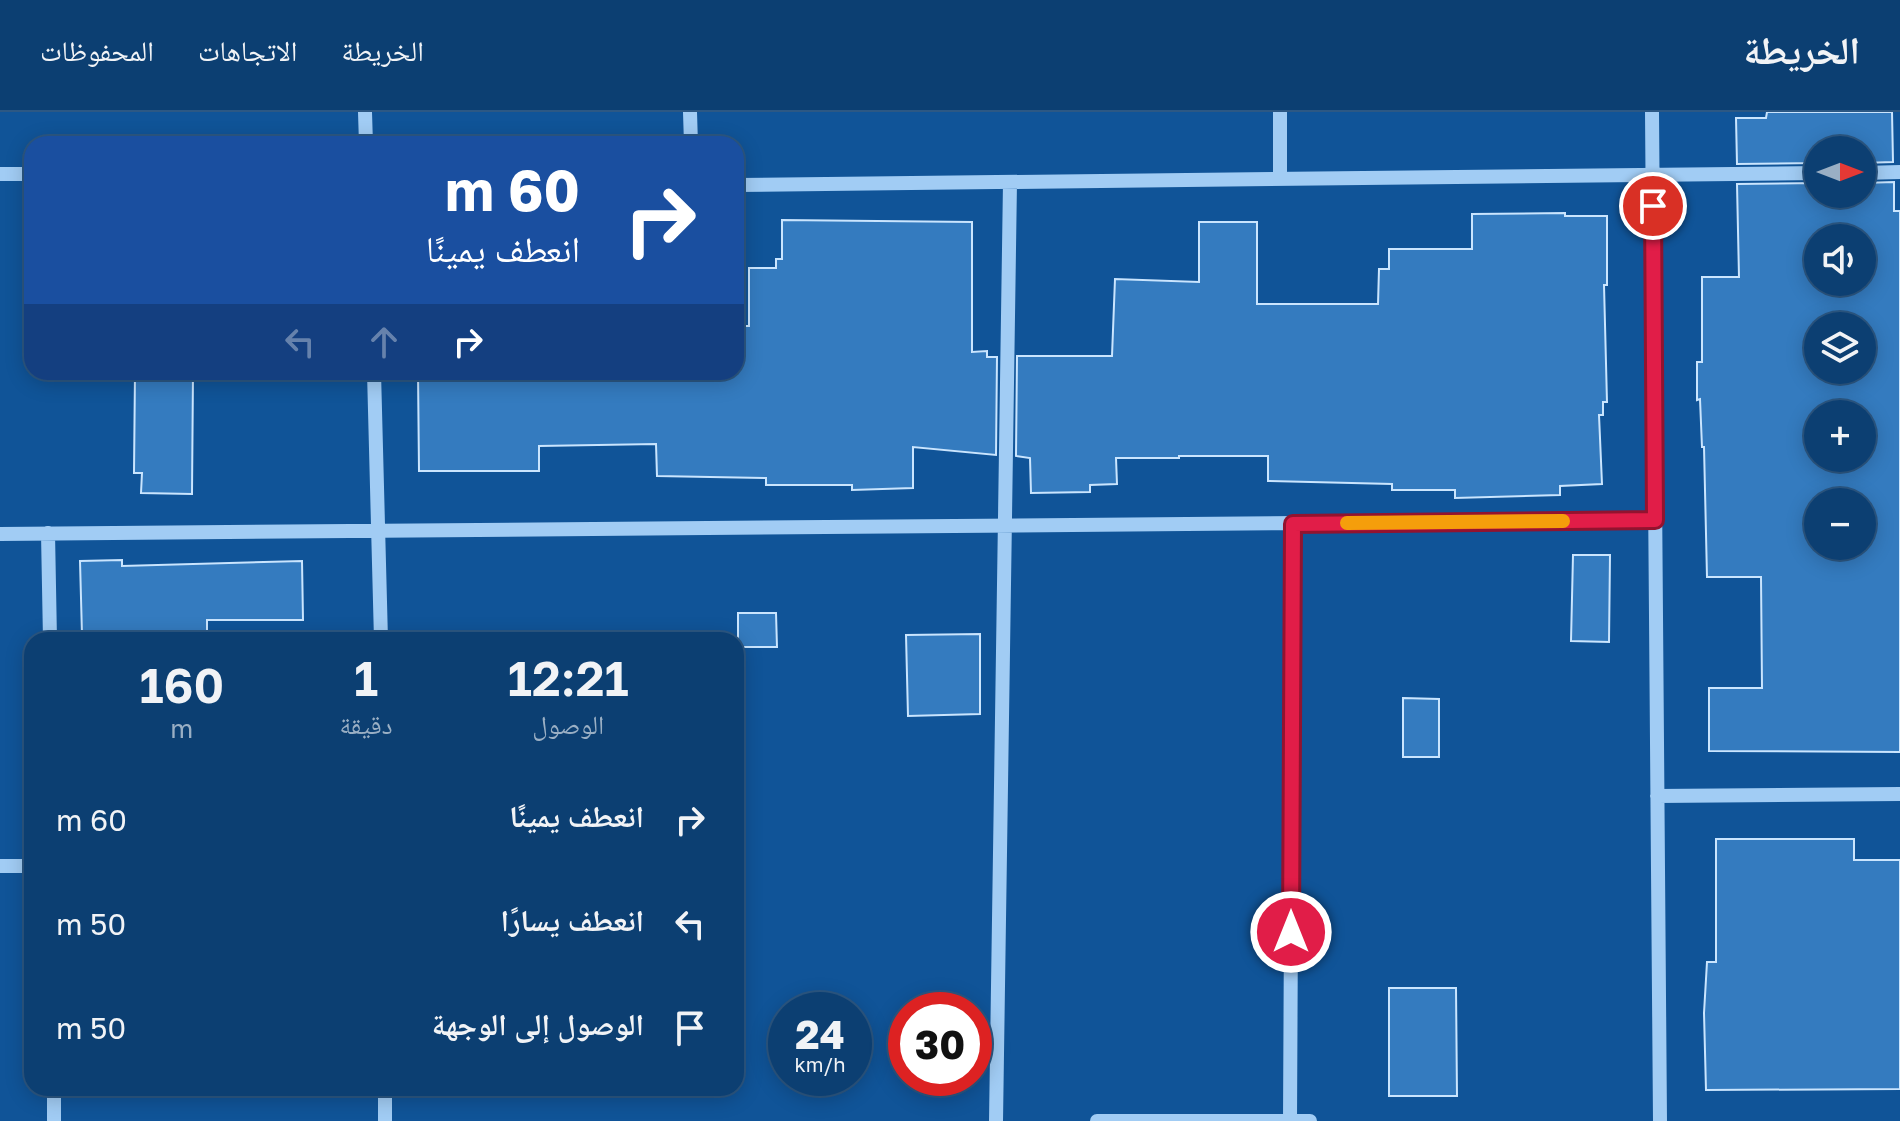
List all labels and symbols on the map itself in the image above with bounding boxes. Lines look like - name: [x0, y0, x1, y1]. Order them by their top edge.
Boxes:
- north arrow: [1804, 136, 1876, 208]
- pin: [1619, 172, 1687, 240]
- position arrow: [1249, 890, 1333, 974]
- speed limit sign: 30: [888, 992, 992, 1096]

